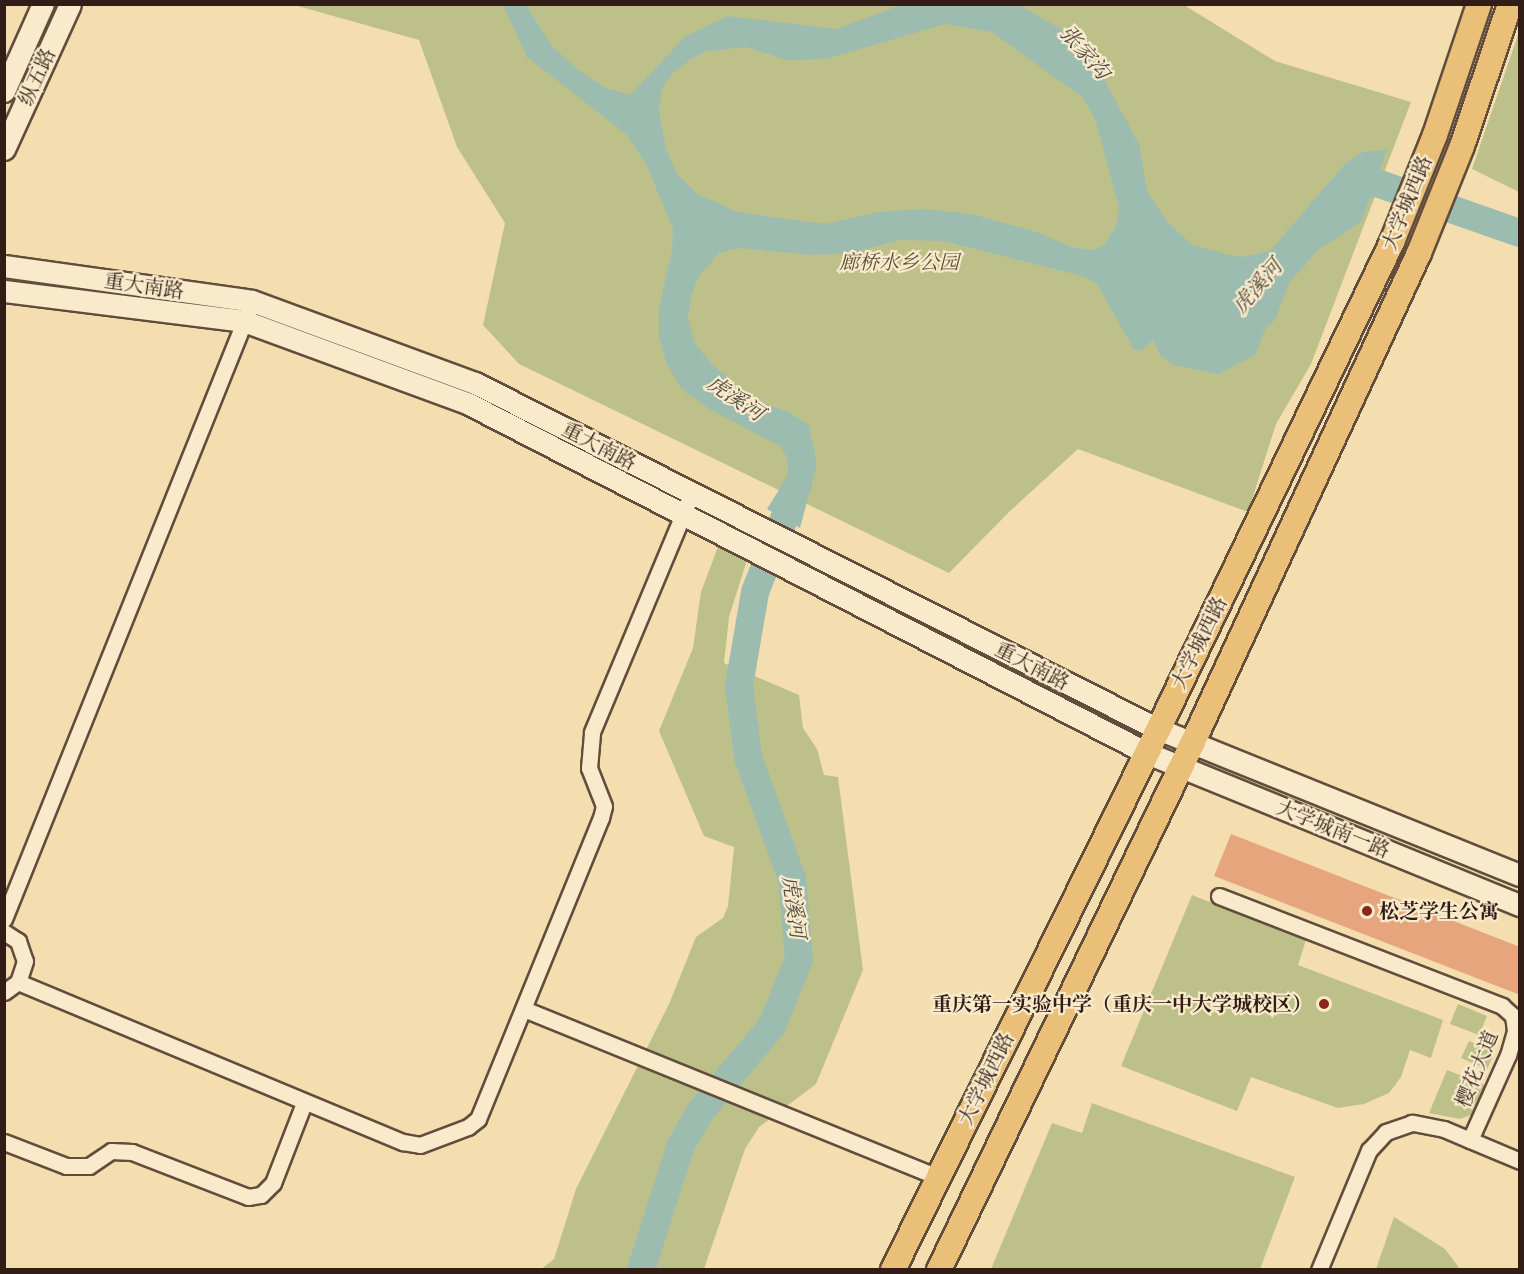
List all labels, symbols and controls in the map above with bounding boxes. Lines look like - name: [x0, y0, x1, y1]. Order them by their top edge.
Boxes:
- water label: 张家沟: [1054, 21, 1114, 85]
- street label: 纵五路: [14, 45, 60, 109]
- street label: 大学城西路: [1377, 152, 1437, 254]
- park label: 廊桥水乡公园: [839, 250, 959, 274]
- water label: 虎溪河: [1228, 255, 1288, 319]
- street label: 重大南路: [103, 269, 185, 303]
- water label: 虎溪河: [702, 371, 768, 427]
- street label: 重大南路: [558, 417, 640, 475]
- street label: 大学城西路: [1166, 593, 1232, 693]
- street label: 重大南路: [991, 637, 1073, 695]
- street label: 大学城南一路: [1273, 795, 1393, 863]
- water label: 虎溪河: [776, 874, 810, 940]
- place label: 松芝学生公寓: [1379, 899, 1499, 923]
- marker: 松芝学生公寓: [1360, 904, 1374, 918]
- place label: 重庆第一实验中学（重庆一中大学城校区）: [932, 992, 1312, 1016]
- marker: 重庆第一实验中学（重庆一中大学城校区）: [1317, 997, 1331, 1011]
- street label: 樱花大道: [1451, 1027, 1503, 1111]
- street label: 大学城西路: [953, 1029, 1019, 1129]

